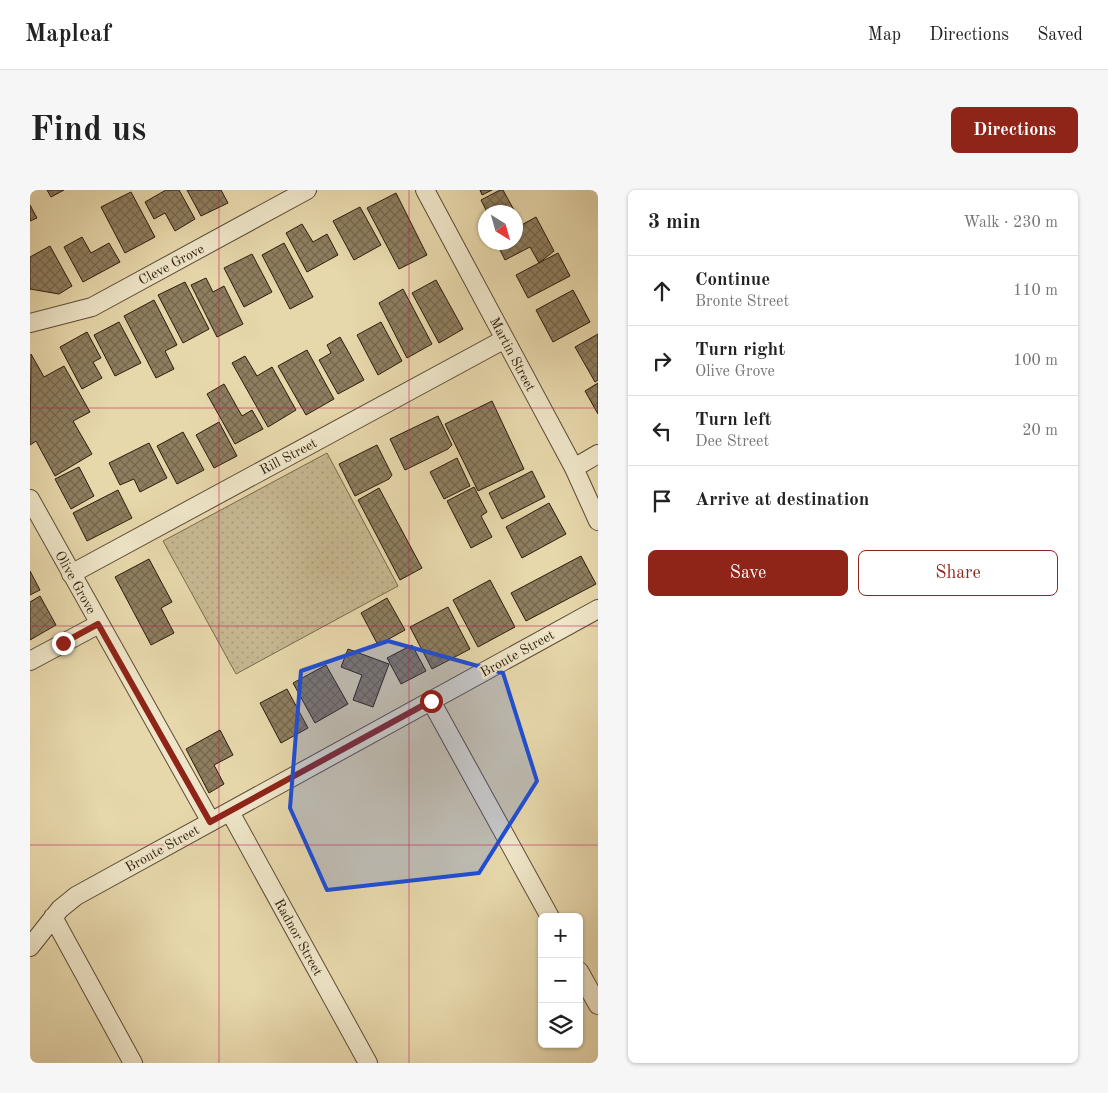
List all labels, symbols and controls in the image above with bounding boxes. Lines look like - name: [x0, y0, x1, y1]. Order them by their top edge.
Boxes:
- text: Mapleaf: [25, 23, 111, 47]
- text: Map: [868, 26, 901, 44]
- text: Directions: [929, 26, 1009, 44]
- text: Saved: [1037, 26, 1083, 44]
- button: Directions: [951, 107, 1078, 153]
- text: Find us: [30, 113, 146, 148]
- north arrow: [478, 205, 523, 250]
- text: 3 min: [648, 212, 701, 233]
- text: Walk · 230 m: [963, 215, 1058, 231]
- street label: Cleve Grove: [136, 242, 207, 288]
- text: Continue: [695, 271, 770, 290]
- icon: ahead: [648, 277, 676, 305]
- text: 110 m: [1013, 283, 1058, 299]
- text: Bronte Street: [695, 294, 789, 310]
- street label: Martin Street: [487, 315, 538, 394]
- text: Turn right: [695, 341, 785, 360]
- icon: right: [648, 347, 676, 375]
- text: 100 m: [1013, 353, 1058, 369]
- text: Olive Grove: [695, 364, 775, 380]
- text: Turn left: [695, 411, 772, 430]
- icon: left: [648, 417, 676, 445]
- text: 20 m: [1022, 423, 1058, 439]
- text: Dee Street: [695, 434, 769, 450]
- street label: Rill Street: [258, 436, 319, 478]
- icon: arrive: [648, 487, 676, 515]
- text: Arrive at destination: [695, 491, 869, 510]
- street label: Olive Grove: [52, 549, 98, 616]
- button: Save: [648, 550, 848, 596]
- button: Share: [858, 550, 1058, 596]
- street label: Bronte Street: [478, 628, 557, 680]
- route end: [52, 632, 75, 655]
- route start: [420, 690, 443, 713]
- street label: Bronte Street: [123, 823, 202, 875]
- street label: Radnor Street: [271, 897, 325, 978]
- map controls: [538, 913, 583, 1048]
- button: +: [538, 913, 583, 958]
- button: −: [538, 958, 583, 1003]
- button: layers: [538, 1003, 583, 1048]

